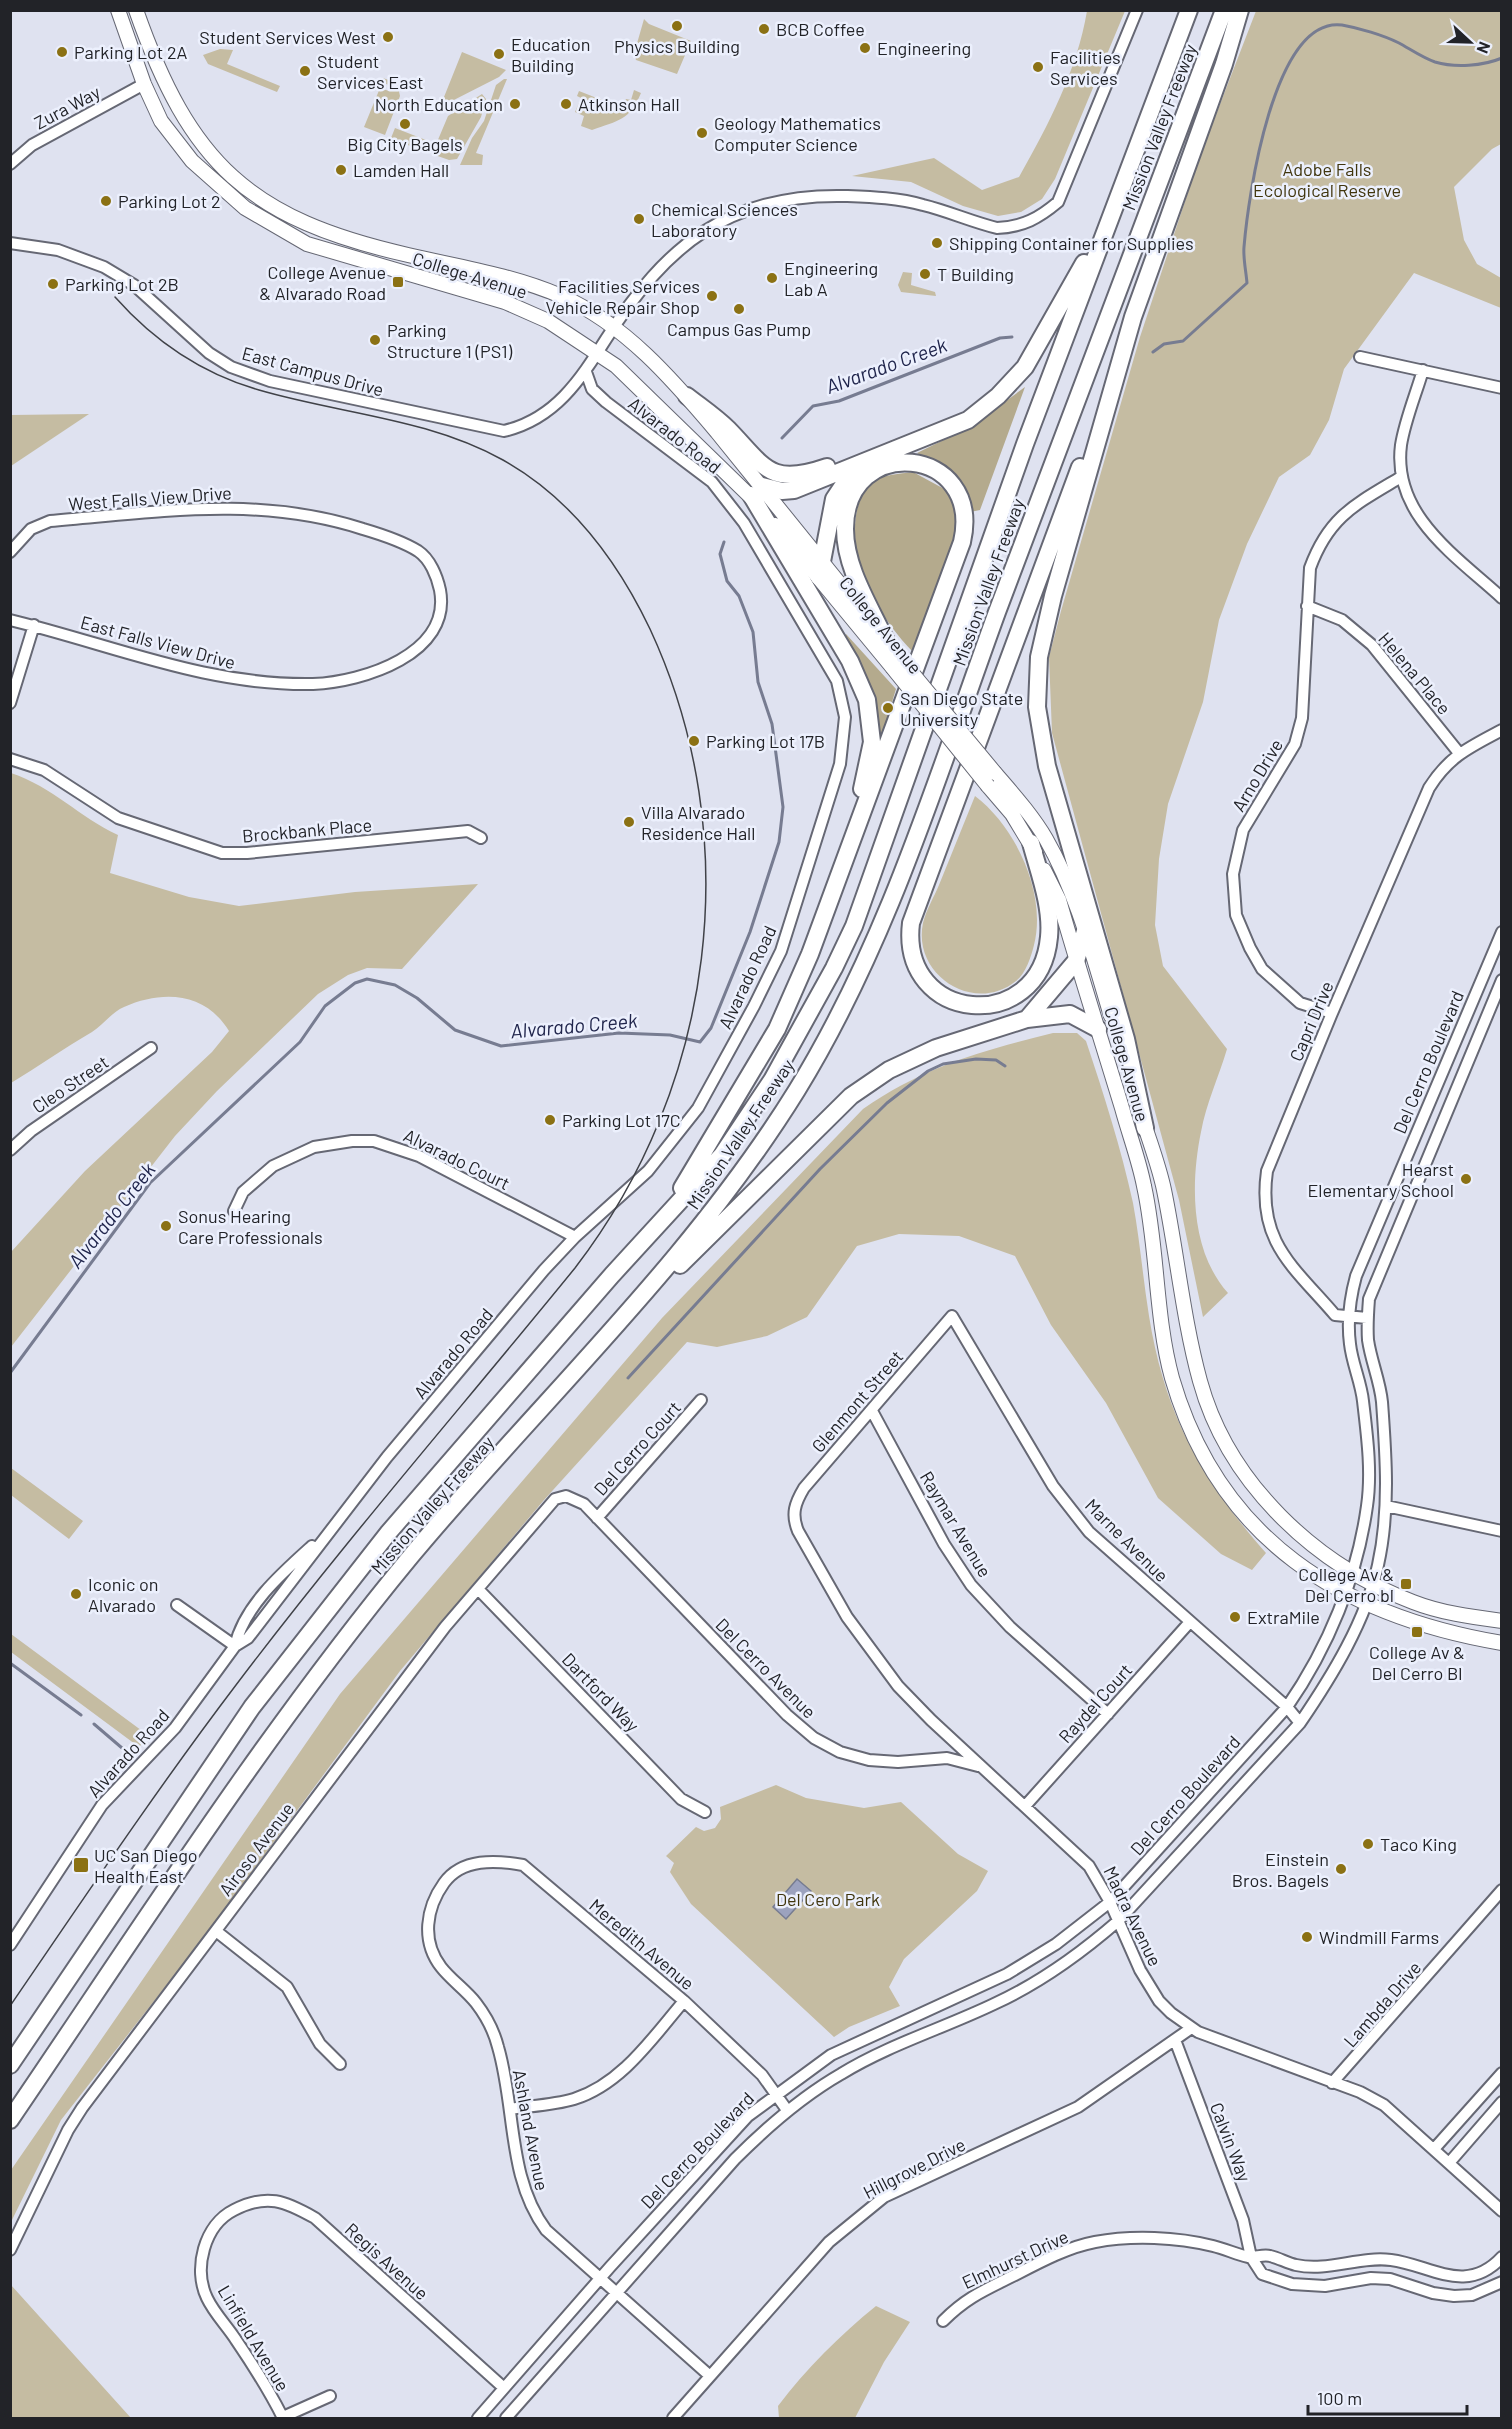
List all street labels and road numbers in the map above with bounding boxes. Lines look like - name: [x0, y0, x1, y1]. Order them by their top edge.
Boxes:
- street label: Mission Valley Freeway: [1117, 41, 1201, 213]
- street label: Zura Way: [30, 81, 104, 133]
- street label: College Avenue: [410, 247, 530, 303]
- street label: East Campus Drive: [240, 342, 386, 400]
- street label: Alvarado Road: [624, 392, 726, 478]
- street label: West Falls View Drive: [68, 481, 232, 515]
- street label: Mission Valley Freeway: [948, 495, 1028, 669]
- street label: College Avenue: [835, 572, 927, 678]
- street label: East Falls View Drive: [78, 611, 238, 673]
- street label: Helena Place: [1374, 627, 1456, 719]
- street label: Arno Drive: [1227, 735, 1287, 815]
- street label: Brockbank Place: [241, 813, 373, 847]
- street label: Alvarado Road: [713, 922, 781, 1032]
- street label: Capri Drive: [1284, 978, 1338, 1064]
- street label: Del Cerro Boulevard: [1388, 987, 1468, 1137]
- street label: College Avenue: [1100, 1004, 1154, 1124]
- street label: Cleo Street: [28, 1050, 112, 1118]
- street label: Mission Valley Freeway: [682, 1055, 798, 1213]
- street label: Alvarado Court: [400, 1124, 514, 1194]
- street label: Alvarado Road: [409, 1303, 497, 1403]
- street label: Glenmont Street: [807, 1345, 907, 1457]
- street label: Del Cerro Court: [589, 1396, 685, 1500]
- street label: Mission Valley Freeway: [366, 1431, 498, 1579]
- street label: Raymar Avenue: [916, 1467, 996, 1581]
- street label: Marne Avenue: [1081, 1494, 1173, 1586]
- street label: Del Cerro Avenue: [711, 1613, 821, 1723]
- street label: Dartford Way: [558, 1648, 644, 1736]
- street label: Raydel Court: [1054, 1659, 1136, 1747]
- street label: Alvarado Road: [83, 1704, 173, 1802]
- street label: Del Cerro Boulevard: [1125, 1731, 1245, 1859]
- street label: Airoso Avenue: [214, 1798, 298, 1900]
- street label: Madra Avenue: [1099, 1862, 1167, 1970]
- street label: Meredith Avenue: [585, 1894, 699, 1994]
- street label: Lambda Drive: [1339, 1957, 1425, 2051]
- street label: Ashland Avenue: [508, 2068, 554, 2192]
- street label: Del Cerro Boulevard: [636, 2087, 758, 2213]
- street label: Calvin Way: [1206, 2099, 1256, 2185]
- street label: Hillgrove Drive: [859, 2133, 969, 2203]
- street label: Regis Avenue: [341, 2218, 433, 2304]
- street label: Elmhurst Drive: [958, 2225, 1072, 2293]
- street label: Linfield Avenue: [214, 2281, 294, 2395]

